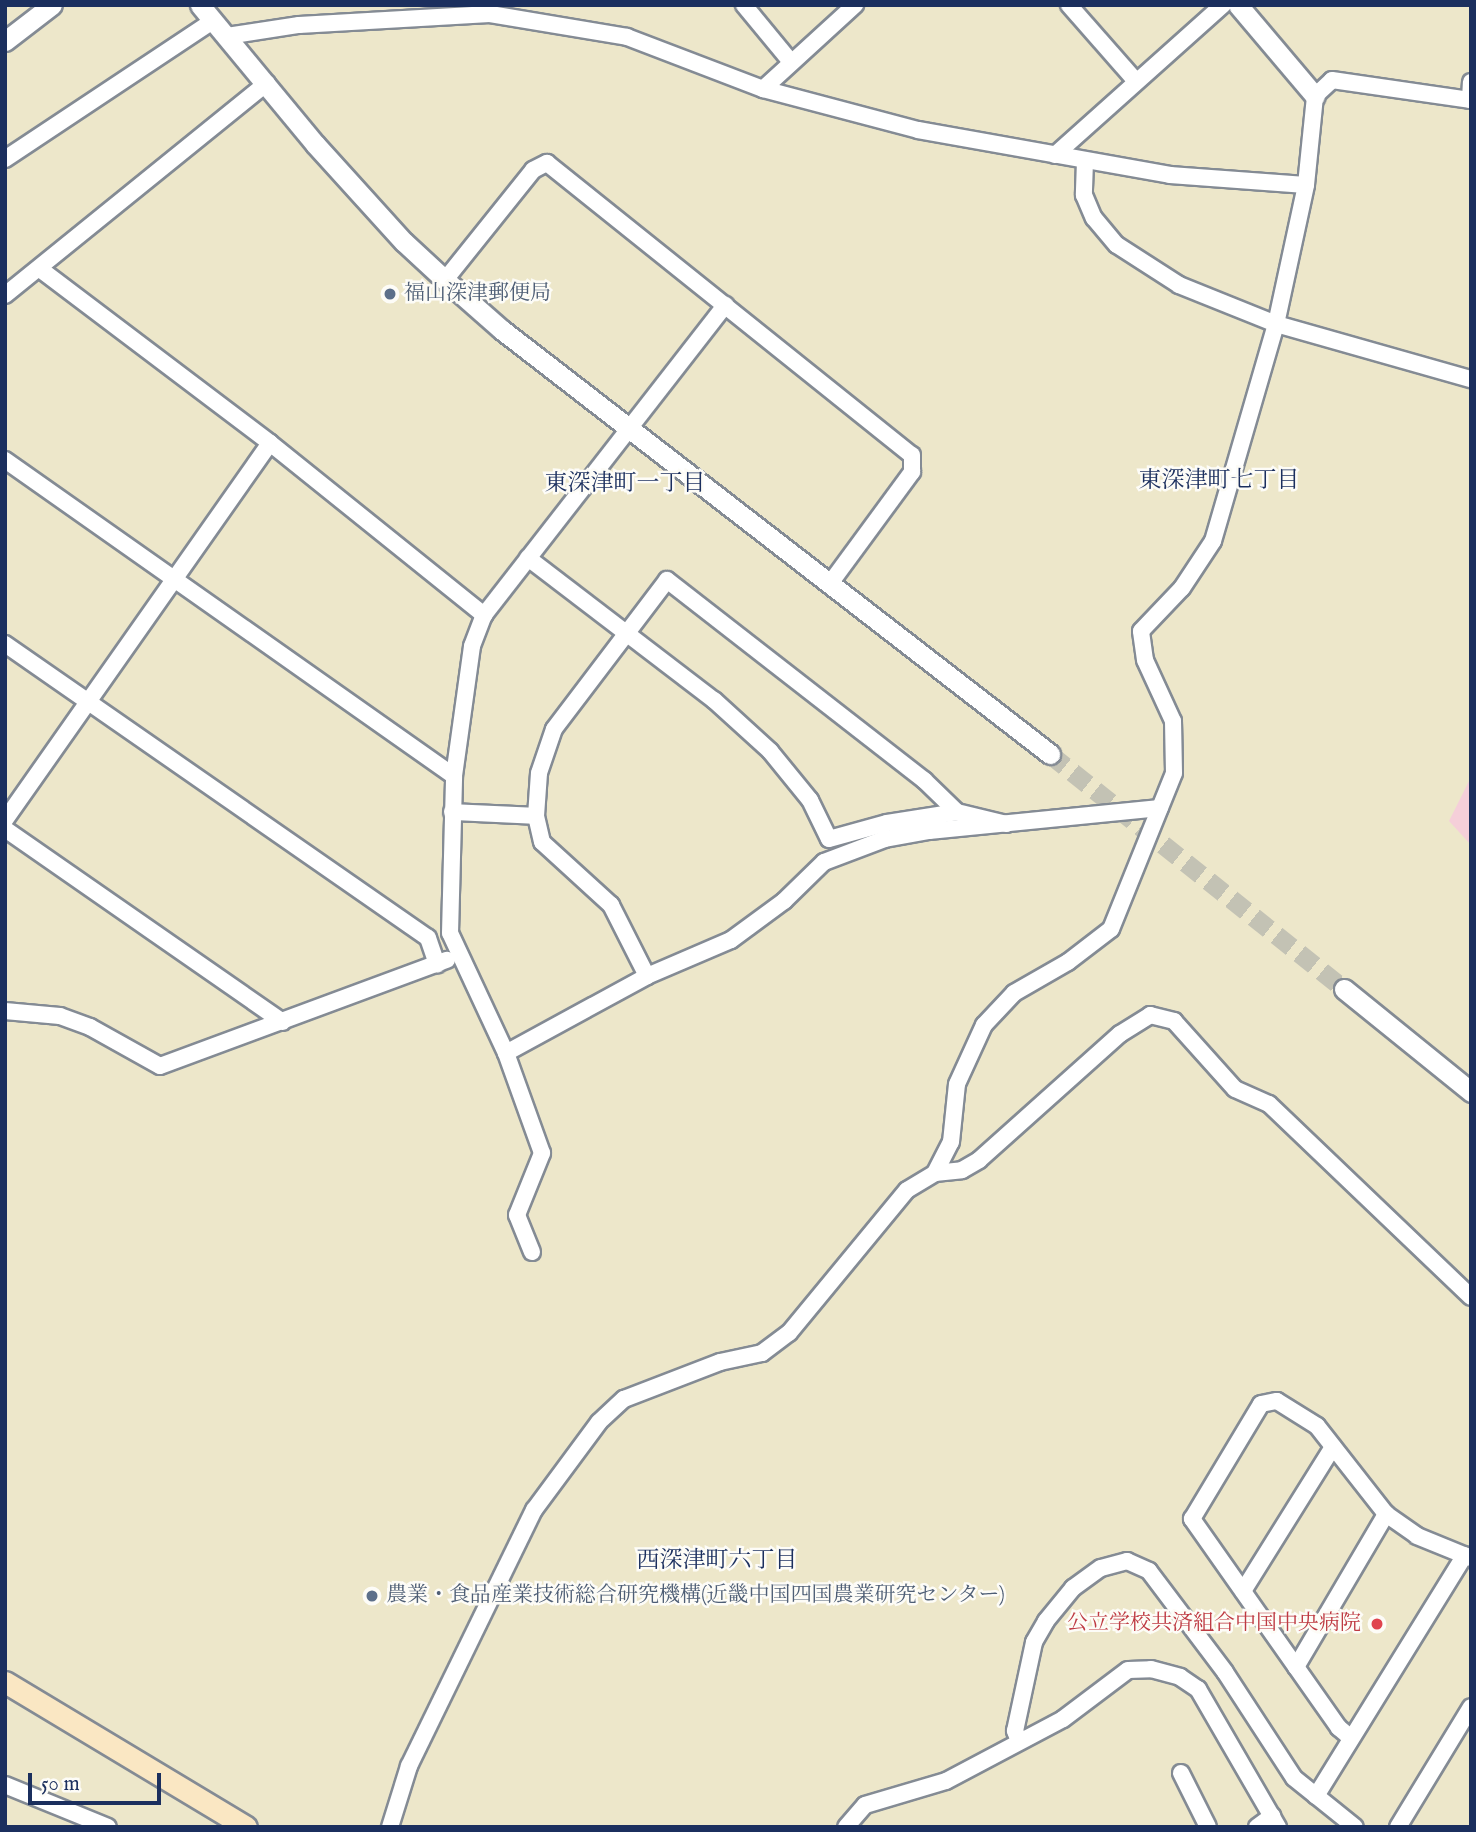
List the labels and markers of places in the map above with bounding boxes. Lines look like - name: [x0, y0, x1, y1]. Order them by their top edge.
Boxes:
- place label: 福山深津郵便局: [404, 281, 551, 307]
- marker: 福山深津郵便局: [382, 286, 398, 302]
- place label: 農業・食品産業技術総合研究機構(近畿中国四国農業研究センター): [386, 1583, 1006, 1609]
- marker: 農業・食品産業技術総合研究機構(近畿中国四国農業研究センター): [364, 1588, 380, 1604]
- place label: 公立学校共済組合中国中央病院: [1067, 1611, 1361, 1637]
- marker: 公立学校共済組合中国中央病院: [1367, 1614, 1387, 1634]

